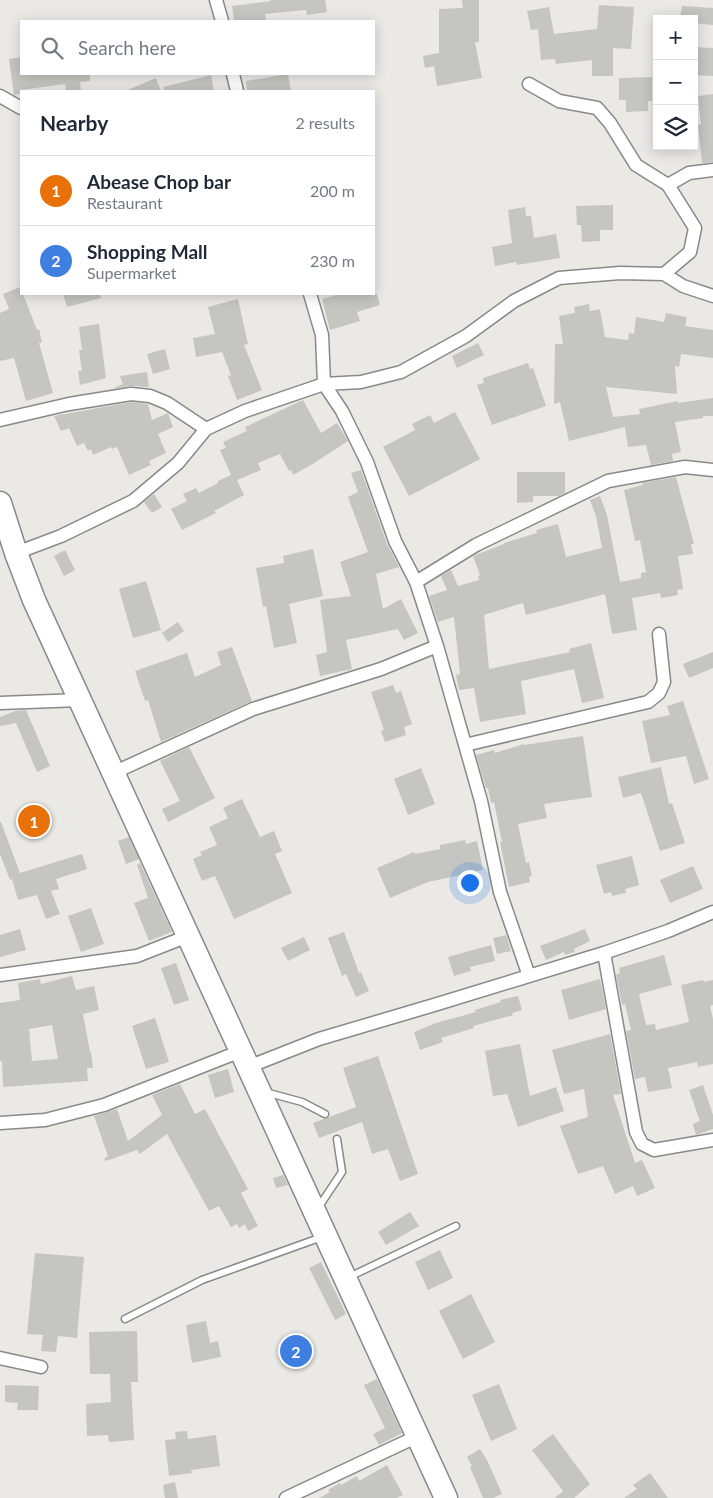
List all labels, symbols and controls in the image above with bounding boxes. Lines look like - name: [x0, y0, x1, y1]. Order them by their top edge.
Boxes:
- map controls: [653, 15, 698, 150]
- button: +: [653, 15, 698, 60]
- search box: [20, 20, 375, 75]
- icon: search: [38, 34, 66, 62]
- text: Search here: [78, 36, 176, 59]
- button: −: [653, 60, 698, 105]
- button: layers: [653, 105, 698, 150]
- text: Nearby: [40, 110, 108, 135]
- text: 2 results: [295, 113, 355, 132]
- text: Abease Chop bar: [87, 170, 231, 193]
- text: 1: [51, 181, 61, 200]
- text: 200 m: [310, 181, 355, 200]
- text: Restaurant: [87, 193, 163, 212]
- text: Shopping Mall: [87, 240, 208, 263]
- text: 2: [51, 251, 61, 270]
- text: 230 m: [310, 251, 355, 270]
- text: Supermarket: [87, 263, 176, 282]
- pin: 1: [18, 802, 50, 840]
- your location: [457, 870, 483, 896]
- pin: 2: [280, 1332, 312, 1370]

